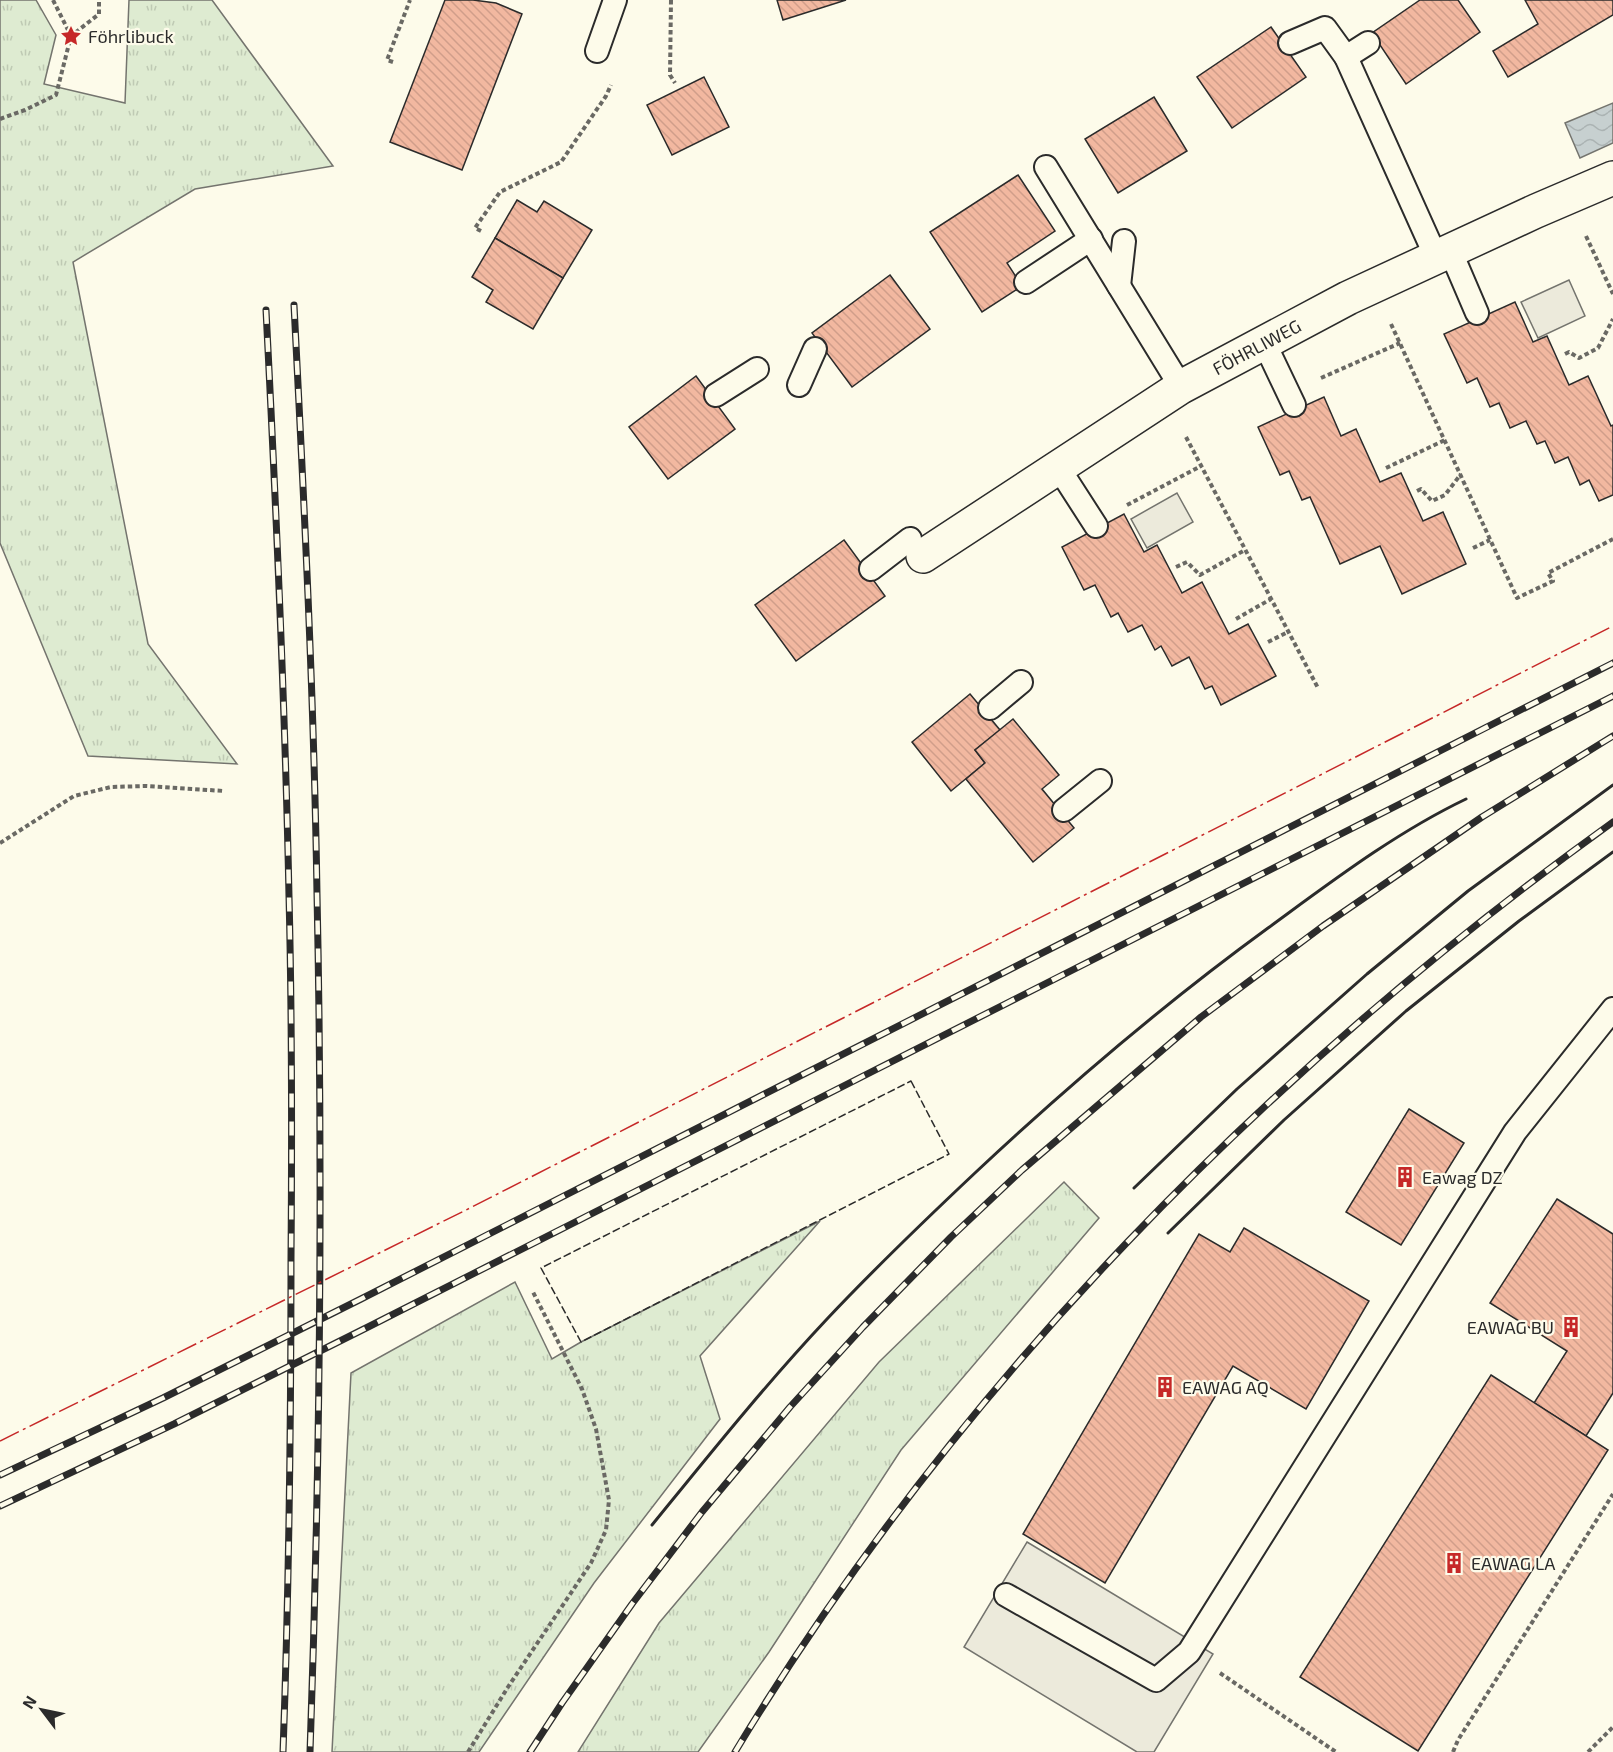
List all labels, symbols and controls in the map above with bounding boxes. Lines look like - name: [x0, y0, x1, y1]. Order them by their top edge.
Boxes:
- place icon: Föhrlibuck: [59, 24, 83, 48]
- place label: Föhrlibuck: [88, 25, 174, 47]
- street label: FÖHRLIWEG: [1208, 314, 1305, 379]
- building icon: Eawag DZ: [1393, 1165, 1417, 1189]
- place label: Eawag DZ: [1422, 1166, 1503, 1188]
- building icon: EAWAG BU: [1559, 1315, 1583, 1339]
- place label: EAWAG BU: [1467, 1316, 1554, 1338]
- building icon: EAWAG AQ: [1153, 1375, 1177, 1399]
- place label: EAWAG AQ: [1182, 1376, 1269, 1398]
- building icon: EAWAG LA: [1442, 1551, 1466, 1575]
- place label: EAWAG LA: [1471, 1552, 1556, 1574]
- north arrow: [12, 1680, 72, 1740]
- text: N: [18, 1692, 40, 1712]

